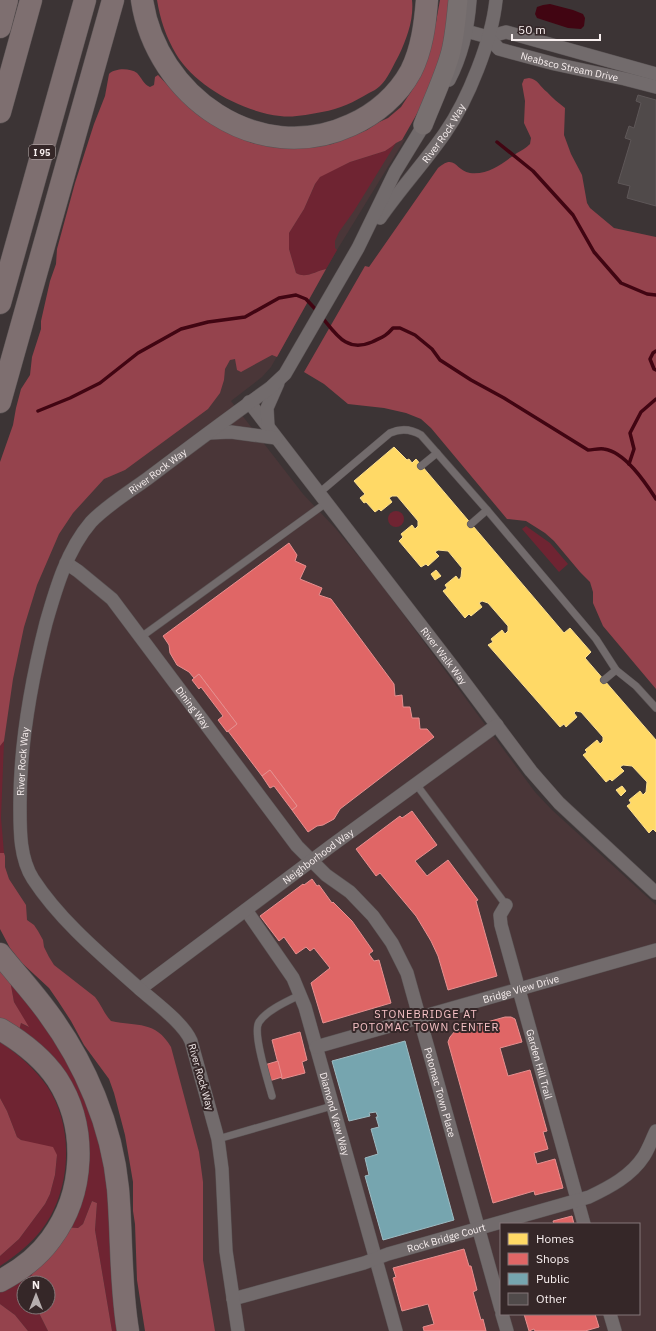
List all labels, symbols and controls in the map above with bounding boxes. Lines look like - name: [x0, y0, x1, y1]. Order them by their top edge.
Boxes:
- scale bar: [512, 16, 600, 42]
- text: 50 m: [518, 22, 546, 37]
- street label: Neabsco Stream Drive: [519, 49, 620, 84]
- street label: River Rock Way: [419, 101, 468, 165]
- road number: I 95: [29, 145, 55, 159]
- street label: River Rock Way: [126, 445, 189, 497]
- street label: River Walk Way: [418, 624, 470, 687]
- street label: Dining Way: [173, 684, 213, 731]
- street label: River Rock Way: [14, 726, 32, 796]
- street label: Neighborhood Way: [280, 825, 356, 887]
- street label: Bridge View Drive: [481, 971, 561, 1006]
- district label: STONEBRIDGE AT POTOMAC TOWN CENTER: [352, 1007, 500, 1034]
- street label: Garden Hill Trail: [524, 1028, 556, 1101]
- street label: River Rock Way: [185, 1042, 217, 1112]
- street label: Potomac Town Place: [422, 1046, 459, 1139]
- street label: Diamond View Way: [317, 1071, 353, 1157]
- street label: Rock Bridge Court: [406, 1220, 487, 1255]
- legend: [500, 1223, 640, 1315]
- text: Homes: [536, 1231, 574, 1246]
- text: Shops: [536, 1251, 569, 1266]
- text: Public: [536, 1271, 569, 1286]
- north arrow: [16, 1275, 56, 1315]
- text: N: [32, 1278, 40, 1292]
- text: Other: [536, 1291, 567, 1306]

